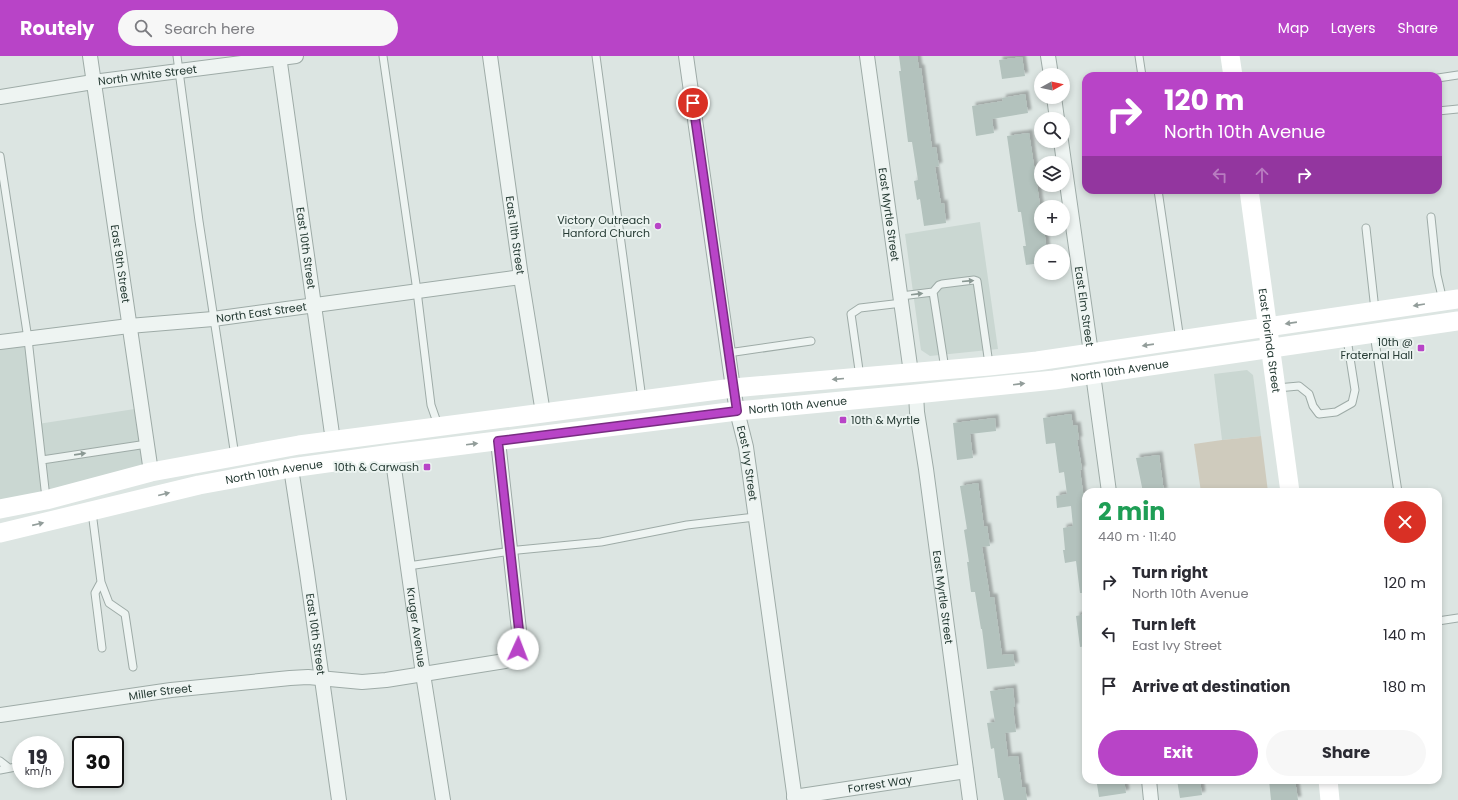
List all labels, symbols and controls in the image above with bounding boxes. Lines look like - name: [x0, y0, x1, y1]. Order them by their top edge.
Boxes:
- search box: [118, 10, 398, 46]
- text: Routely: [20, 15, 94, 42]
- icon: search: [132, 17, 154, 39]
- text: Search here: [164, 18, 255, 39]
- text: Map: [1278, 18, 1309, 38]
- text: Layers: [1331, 18, 1375, 38]
- text: Share: [1397, 18, 1438, 38]
- street label: North White Street: [97, 61, 198, 89]
- north arrow: [1034, 68, 1070, 104]
- map controls: [1034, 68, 1070, 280]
- text: 120 m: [1164, 81, 1244, 120]
- pin: [676, 86, 710, 120]
- icon: right: [1098, 88, 1150, 140]
- icon: arrive: [682, 92, 704, 114]
- button: search: [1034, 112, 1070, 148]
- text: North 10th Avenue: [1164, 119, 1325, 144]
- button: layers: [1034, 156, 1070, 192]
- icon: left: [1209, 164, 1231, 186]
- icon: ahead: [1251, 164, 1273, 186]
- icon: right: [1293, 164, 1315, 186]
- street label: East Myrtle Street: [875, 167, 903, 262]
- street label: East 11th Street: [502, 195, 529, 276]
- button: +: [1034, 200, 1070, 236]
- street label: East 10th Street: [292, 206, 320, 290]
- place label: Victory Outreach Hanford Church: [557, 212, 650, 241]
- marker: Victory Outreach Hanford Church: [653, 221, 663, 231]
- street label: East 9th Street: [107, 224, 134, 304]
- button: −: [1034, 244, 1070, 280]
- street label: East Elm Street: [1071, 265, 1098, 347]
- one-way arrow: [962, 277, 974, 284]
- street label: East Florinda Street: [1254, 287, 1284, 394]
- one-way arrow: [911, 291, 923, 297]
- street label: North East Street: [215, 298, 307, 326]
- one-way arrow: [1413, 302, 1426, 308]
- one-way arrow: [1285, 320, 1297, 326]
- place label: 10th @ Fraternal Hall: [1340, 334, 1413, 363]
- one-way arrow: [1142, 342, 1154, 348]
- marker: 10th @ Fraternal Hall: [1416, 343, 1426, 353]
- street label: North 10th Avenue: [1070, 355, 1170, 385]
- one-way arrow: [832, 376, 844, 383]
- one-way arrow: [1013, 381, 1025, 387]
- street label: North 10th Avenue: [748, 393, 848, 418]
- place label: 10th & Myrtle: [851, 412, 920, 428]
- marker: 10th & Myrtle: [838, 415, 848, 425]
- street label: East Ivy Street: [733, 424, 761, 502]
- one-way arrow: [466, 441, 478, 447]
- one-way arrow: [74, 451, 86, 457]
- street label: North 10th Avenue: [224, 456, 324, 488]
- place label: 10th & Carwash: [334, 459, 419, 475]
- marker: 10th & Carwash: [422, 462, 432, 472]
- one-way arrow: [158, 490, 171, 496]
- text: 2 min: [1098, 495, 1165, 528]
- button: close: [1384, 501, 1426, 543]
- one-way arrow: [32, 521, 44, 527]
- text: 440 m · 11:40: [1098, 527, 1177, 546]
- street label: East Myrtle Street: [929, 549, 957, 645]
- text: Turn right: [1132, 562, 1208, 583]
- icon: right: [1098, 571, 1120, 593]
- text: 120 m: [1384, 572, 1426, 593]
- text: North 10th Avenue: [1132, 584, 1249, 603]
- street label: Kruger Avenue: [403, 586, 430, 668]
- street label: East 10th Street: [302, 592, 329, 676]
- text: Turn left: [1132, 614, 1196, 635]
- icon: left: [1098, 623, 1120, 645]
- text: 140 m: [1383, 624, 1426, 645]
- position arrow: [497, 628, 539, 670]
- text: East Ivy Street: [1132, 636, 1222, 655]
- icon: arrive: [1098, 675, 1120, 697]
- text: Arrive at destination: [1132, 676, 1290, 697]
- text: 180 m: [1383, 676, 1426, 697]
- street label: Miller Street: [128, 680, 193, 704]
- button: Exit: [1098, 730, 1258, 776]
- button: Share: [1266, 730, 1426, 776]
- speed limit sign: 30: [72, 736, 124, 788]
- text: 19: [28, 743, 48, 771]
- text: km/h: [25, 764, 51, 779]
- street label: Forrest Way: [847, 771, 914, 797]

